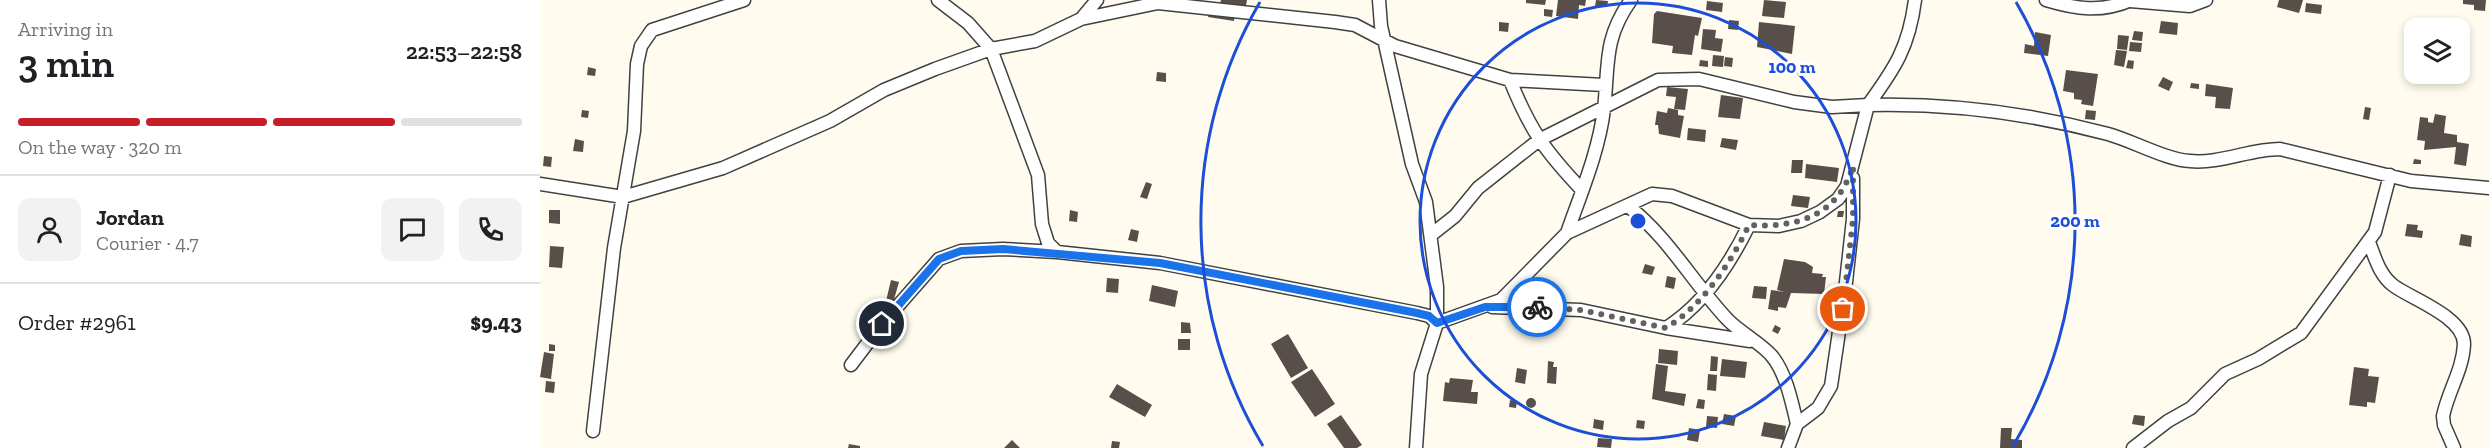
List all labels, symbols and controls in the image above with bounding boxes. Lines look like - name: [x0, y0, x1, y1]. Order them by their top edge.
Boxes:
- text: Arriving in: [18, 17, 113, 41]
- map controls: [2404, 18, 2470, 84]
- button: layers: [2404, 18, 2470, 84]
- text: 22:53–22:58: [406, 38, 522, 65]
- text: 3 min: [18, 40, 114, 87]
- text: 100 m: [1768, 56, 1816, 78]
- text: On the way · 320 m: [18, 135, 182, 159]
- button: person: [18, 198, 81, 261]
- button: chat: [381, 198, 444, 261]
- button: phone: [459, 198, 522, 261]
- text: Jordan: [96, 204, 164, 231]
- text: 200 m: [2050, 210, 2100, 232]
- centre of rings: [1628, 211, 1648, 231]
- text: Courier · 4.7: [96, 231, 199, 255]
- courier: [1507, 277, 1567, 337]
- pin: [1817, 283, 1868, 334]
- icon: bike: [1521, 291, 1554, 324]
- icon: bag: [1826, 292, 1859, 325]
- pin: [856, 298, 907, 349]
- icon: home: [865, 307, 898, 340]
- text: Order #2961: [18, 309, 136, 336]
- text: $9.43: [470, 309, 522, 336]

